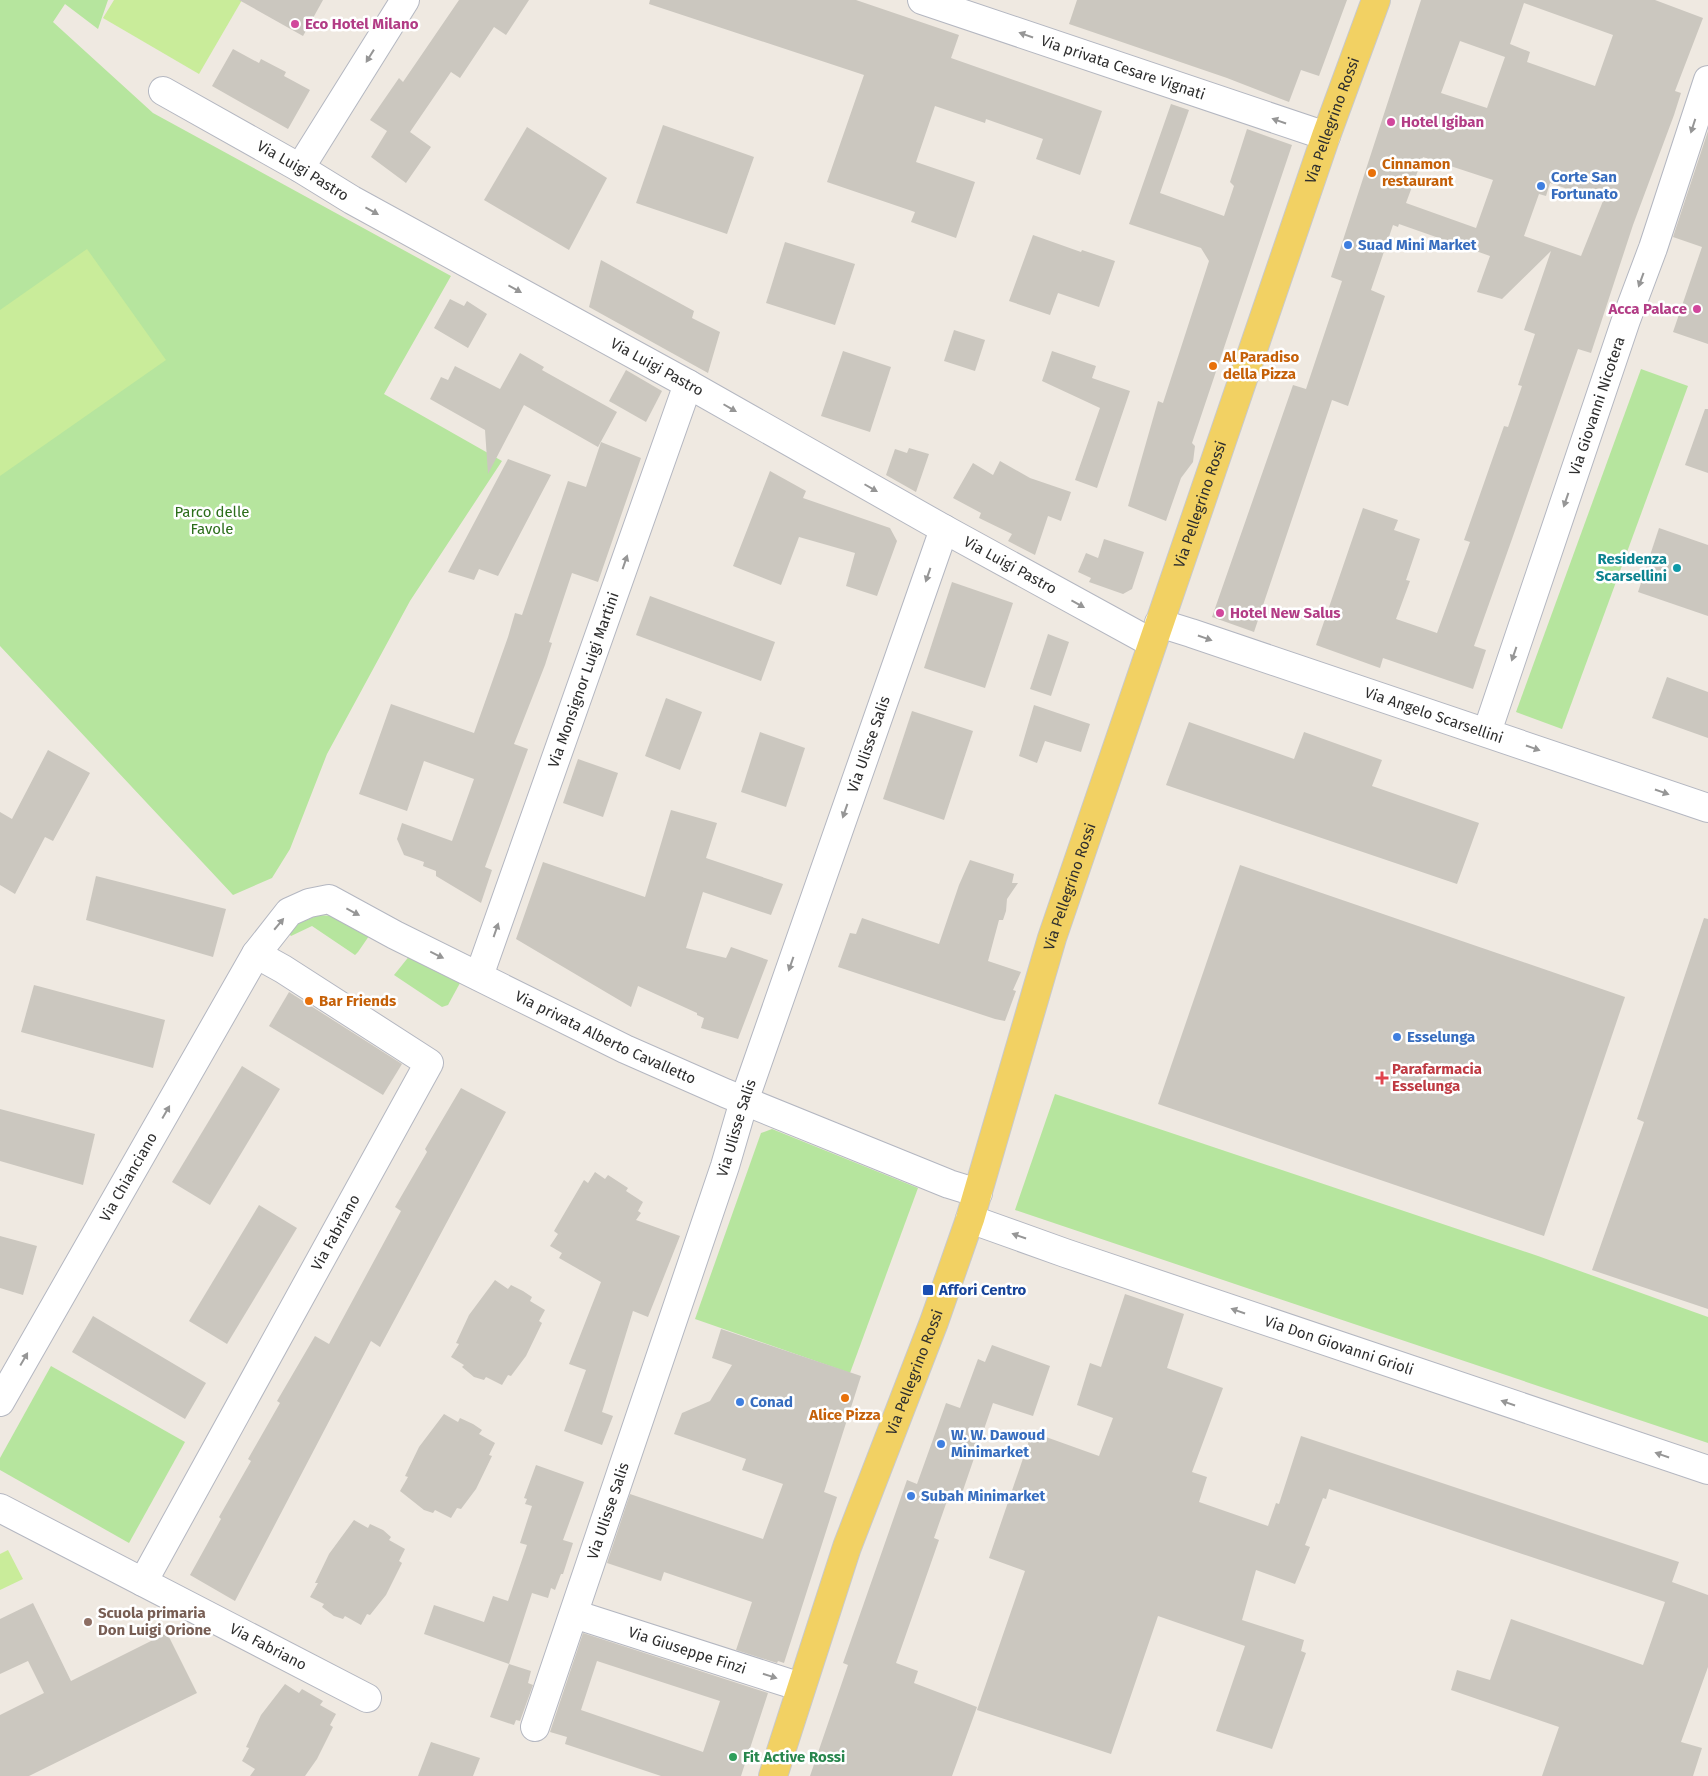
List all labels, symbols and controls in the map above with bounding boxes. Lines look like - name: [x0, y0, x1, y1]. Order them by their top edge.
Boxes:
- place label: Eco Hotel Milano: [305, 15, 419, 33]
- marker: Eco Hotel Milano: [289, 18, 301, 30]
- one-way arrow: [1018, 31, 1033, 38]
- street label: Via privata Cesare Vignati: [1038, 32, 1207, 104]
- one-way arrow: [365, 50, 375, 63]
- street label: Via Pellegrino Rossi: [1301, 55, 1363, 186]
- place label: Hotel Igiban: [1401, 113, 1484, 131]
- marker: Hotel Igiban: [1385, 116, 1397, 128]
- one-way arrow: [1271, 117, 1286, 125]
- one-way arrow: [1689, 119, 1696, 134]
- street label: Via Luigi Pastro: [254, 137, 352, 205]
- place label: Cinnamon restaurant: [1382, 155, 1454, 190]
- marker: Cinnamon restaurant: [1366, 167, 1378, 179]
- place label: Corte San Fortunato: [1551, 168, 1618, 203]
- marker: Corte San Fortunato: [1535, 180, 1547, 192]
- one-way arrow: [365, 207, 380, 215]
- place label: Suad Mini Market: [1358, 236, 1477, 254]
- marker: Suad Mini Market: [1342, 239, 1354, 251]
- one-way arrow: [1637, 273, 1644, 288]
- one-way arrow: [508, 285, 522, 293]
- place label: Acca Palace: [1607, 300, 1687, 318]
- marker: Acca Palace: [1691, 303, 1703, 315]
- street label: Via Luigi Pastro: [607, 334, 707, 400]
- street label: Via Giovanni Nicotera: [1565, 334, 1629, 478]
- place label: Al Paradiso della Pizza: [1222, 348, 1299, 383]
- marker: Al Paradiso della Pizza: [1207, 360, 1219, 372]
- one-way arrow: [723, 403, 737, 412]
- street label: Via Pellegrino Rossi: [1170, 438, 1230, 570]
- one-way arrow: [864, 484, 879, 492]
- one-way arrow: [1561, 493, 1569, 508]
- park label: Parco delle Favole: [174, 503, 250, 538]
- street label: Via Luigi Pastro: [961, 533, 1060, 598]
- place label: Residenza Scarsellini: [1596, 550, 1667, 585]
- one-way arrow: [622, 554, 629, 569]
- marker: Residenza Scarsellini: [1671, 562, 1683, 574]
- one-way arrow: [924, 568, 932, 583]
- street label: Via Monsignor Luigi Martini: [544, 590, 623, 770]
- one-way arrow: [1071, 600, 1086, 608]
- place label: Hotel New Salus: [1230, 604, 1341, 622]
- marker: Hotel New Salus: [1214, 607, 1226, 619]
- one-way arrow: [1198, 635, 1213, 642]
- one-way arrow: [1509, 647, 1517, 662]
- street label: Via Angelo Scarsellini: [1362, 683, 1506, 747]
- street label: Via Ulisse Salis: [844, 693, 894, 795]
- one-way arrow: [1526, 745, 1541, 752]
- one-way arrow: [1655, 789, 1670, 796]
- one-way arrow: [841, 804, 849, 819]
- street label: Via Pellegrino Rossi: [1040, 821, 1100, 952]
- one-way arrow: [346, 908, 360, 917]
- one-way arrow: [273, 918, 284, 930]
- one-way arrow: [493, 922, 500, 937]
- one-way arrow: [430, 952, 444, 960]
- one-way arrow: [787, 957, 795, 972]
- street label: Via privata Alberto Cavalletto: [512, 987, 699, 1088]
- place label: Bar Friends: [319, 992, 396, 1010]
- marker: Bar Friends: [303, 995, 315, 1007]
- place label: Esselunga: [1407, 1028, 1475, 1046]
- marker: Esselunga: [1391, 1031, 1403, 1043]
- place label: Parafarmacia Esselunga: [1392, 1060, 1482, 1095]
- marker: Parafarmacia Esselunga: [1376, 1072, 1388, 1084]
- street label: Via Ulisse Salis: [713, 1077, 760, 1179]
- one-way arrow: [161, 1105, 170, 1119]
- street label: Via Chianciano: [96, 1129, 161, 1225]
- street label: Via Fabriano: [307, 1191, 364, 1274]
- one-way arrow: [1011, 1232, 1026, 1240]
- place label: Affori Centro: [938, 1281, 1027, 1299]
- marker: Affori Centro: [921, 1283, 935, 1297]
- street label: Via Pellegrino Rossi: [882, 1307, 947, 1438]
- one-way arrow: [1230, 1307, 1245, 1315]
- street label: Via Don Giovanni Grioli: [1262, 1312, 1416, 1379]
- one-way arrow: [20, 1353, 29, 1366]
- marker: Alice Pizza: [839, 1392, 851, 1404]
- place label: Conad: [750, 1393, 793, 1411]
- marker: Conad: [734, 1396, 746, 1408]
- one-way arrow: [1500, 1398, 1515, 1406]
- place label: Alice Pizza: [808, 1406, 881, 1424]
- place label: W. W. Dawoud Minimarket: [951, 1426, 1045, 1461]
- marker: W. W. Dawoud Minimarket: [935, 1438, 947, 1450]
- one-way arrow: [1654, 1451, 1669, 1459]
- street label: Via Ulisse Salis: [583, 1460, 633, 1562]
- place label: Subah Minimarket: [921, 1487, 1046, 1505]
- marker: Subah Minimarket: [905, 1490, 917, 1502]
- place label: Scuola primaria Don Luigi Orione: [98, 1604, 211, 1639]
- marker: Scuola primaria Don Luigi Orione: [82, 1616, 94, 1628]
- street label: Via Fabriano: [227, 1620, 310, 1674]
- street label: Via Giuseppe Finzi: [626, 1623, 749, 1678]
- one-way arrow: [763, 1673, 778, 1681]
- place label: Fit Active Rossi: [743, 1748, 845, 1766]
- marker: Fit Active Rossi: [727, 1751, 739, 1763]

